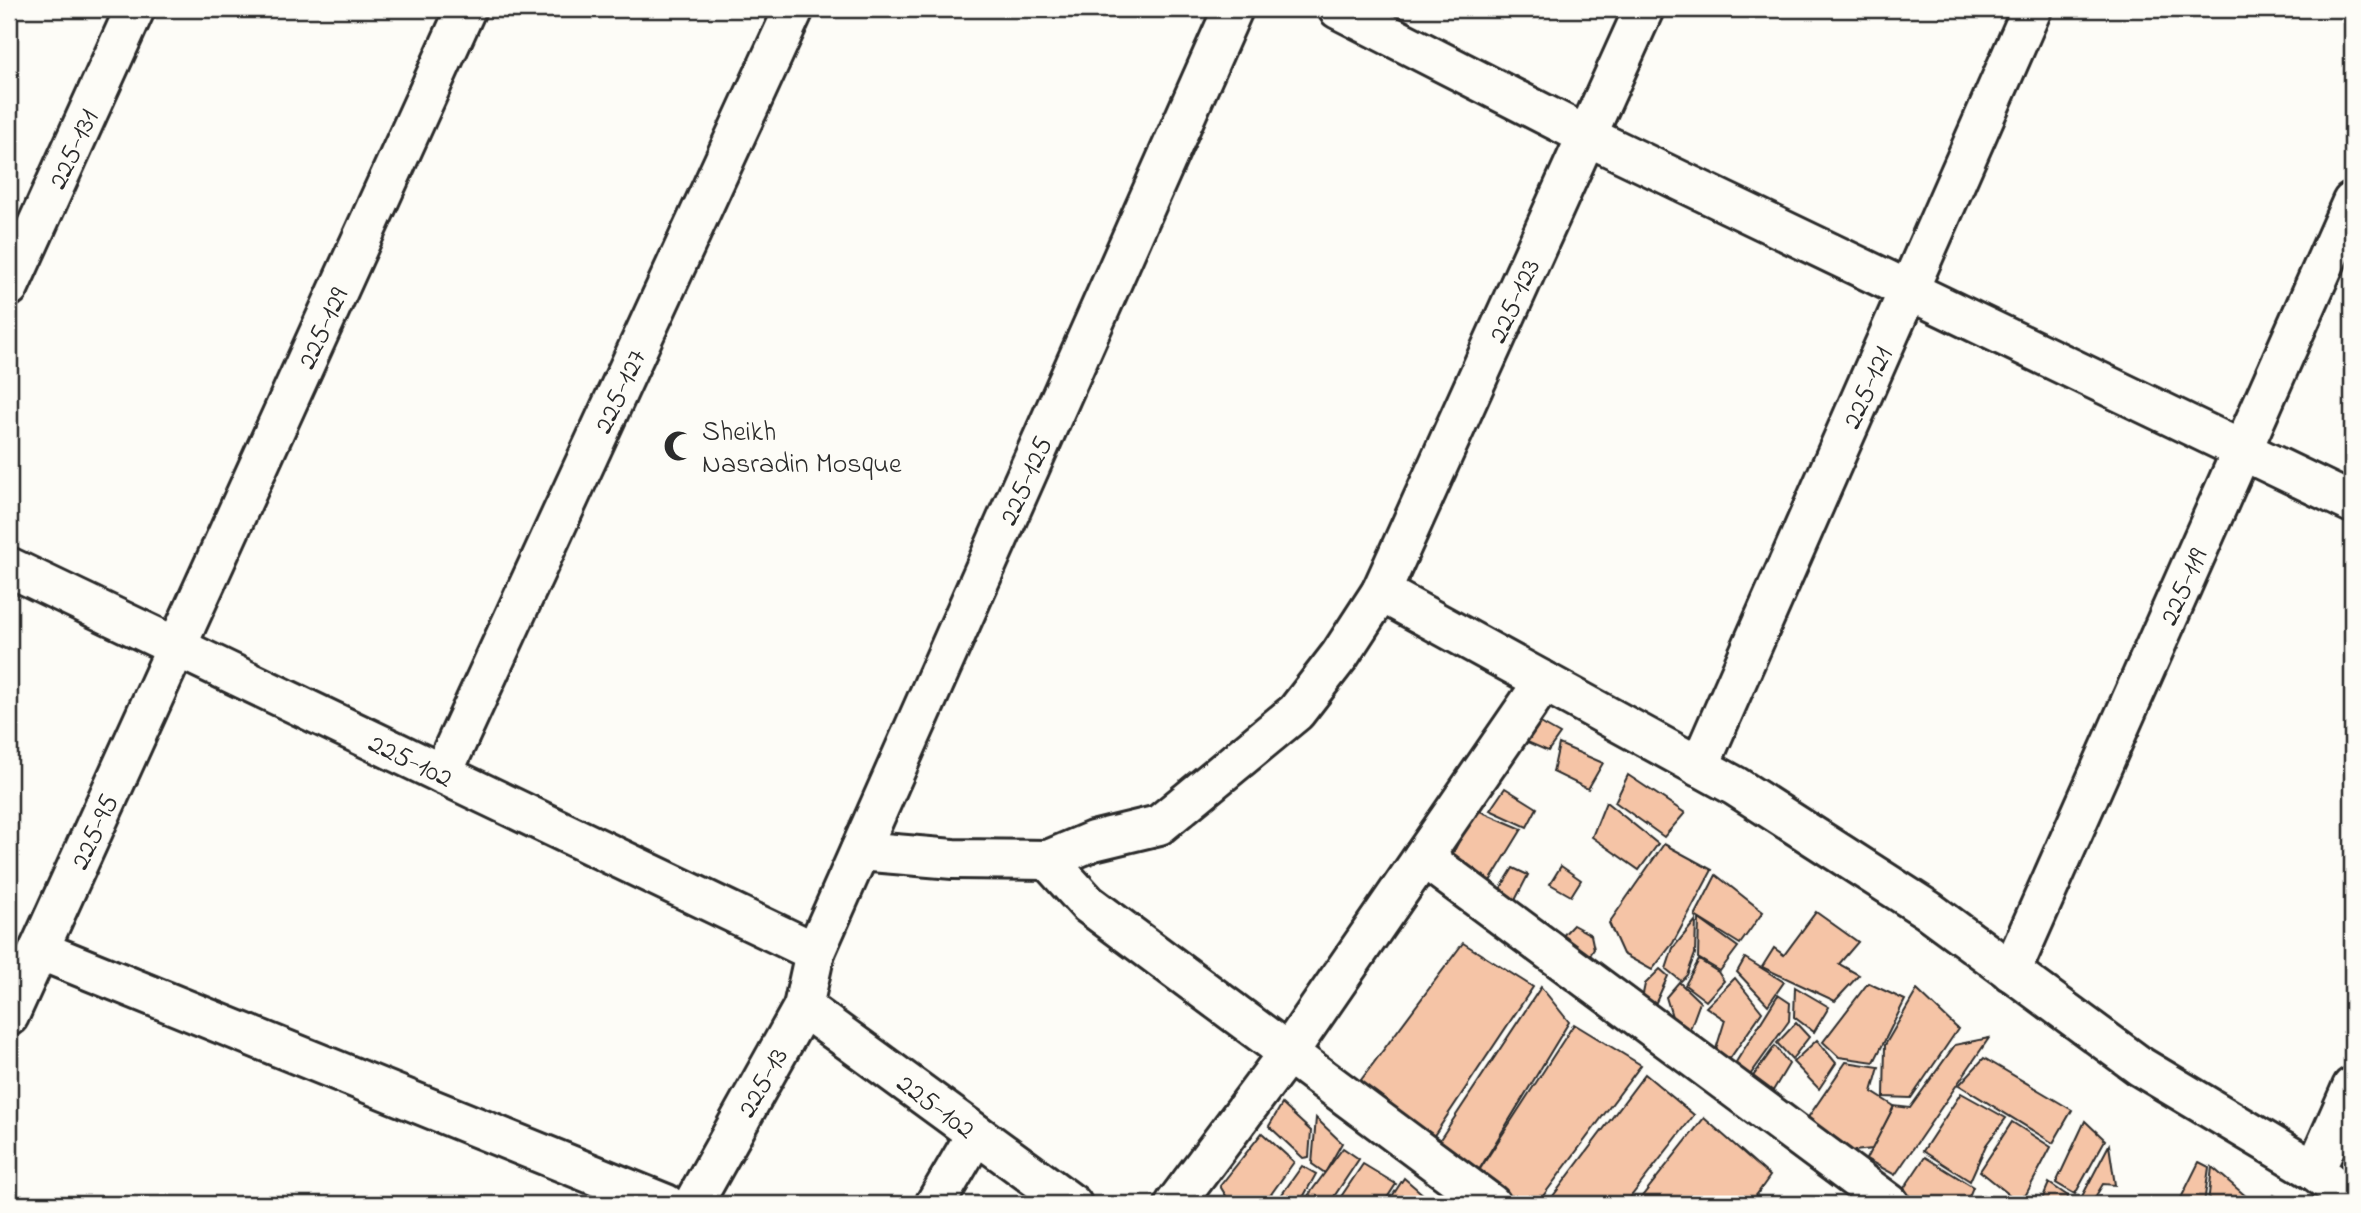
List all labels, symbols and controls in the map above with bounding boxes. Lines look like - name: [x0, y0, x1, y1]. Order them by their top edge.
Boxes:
- street label: 225-131: [39, 103, 111, 197]
- street label: 225-123: [1479, 253, 1553, 351]
- street label: 225-129: [288, 281, 361, 376]
- street label: 225-121: [1833, 341, 1905, 436]
- street label: 225-127: [584, 343, 659, 441]
- place label: Sheikh Nasradin Mosque: [702, 413, 902, 486]
- mosque icon: Sheikh Nasradin Mosque: [662, 429, 696, 463]
- street label: 225-125: [990, 431, 1065, 533]
- street label: 225-119: [2150, 542, 2220, 633]
- street label: 225-102: [361, 725, 459, 800]
- street label: 225-95: [61, 788, 131, 877]
- street label: 225-13: [728, 1041, 800, 1126]
- street label: 225-102: [887, 1065, 983, 1151]

